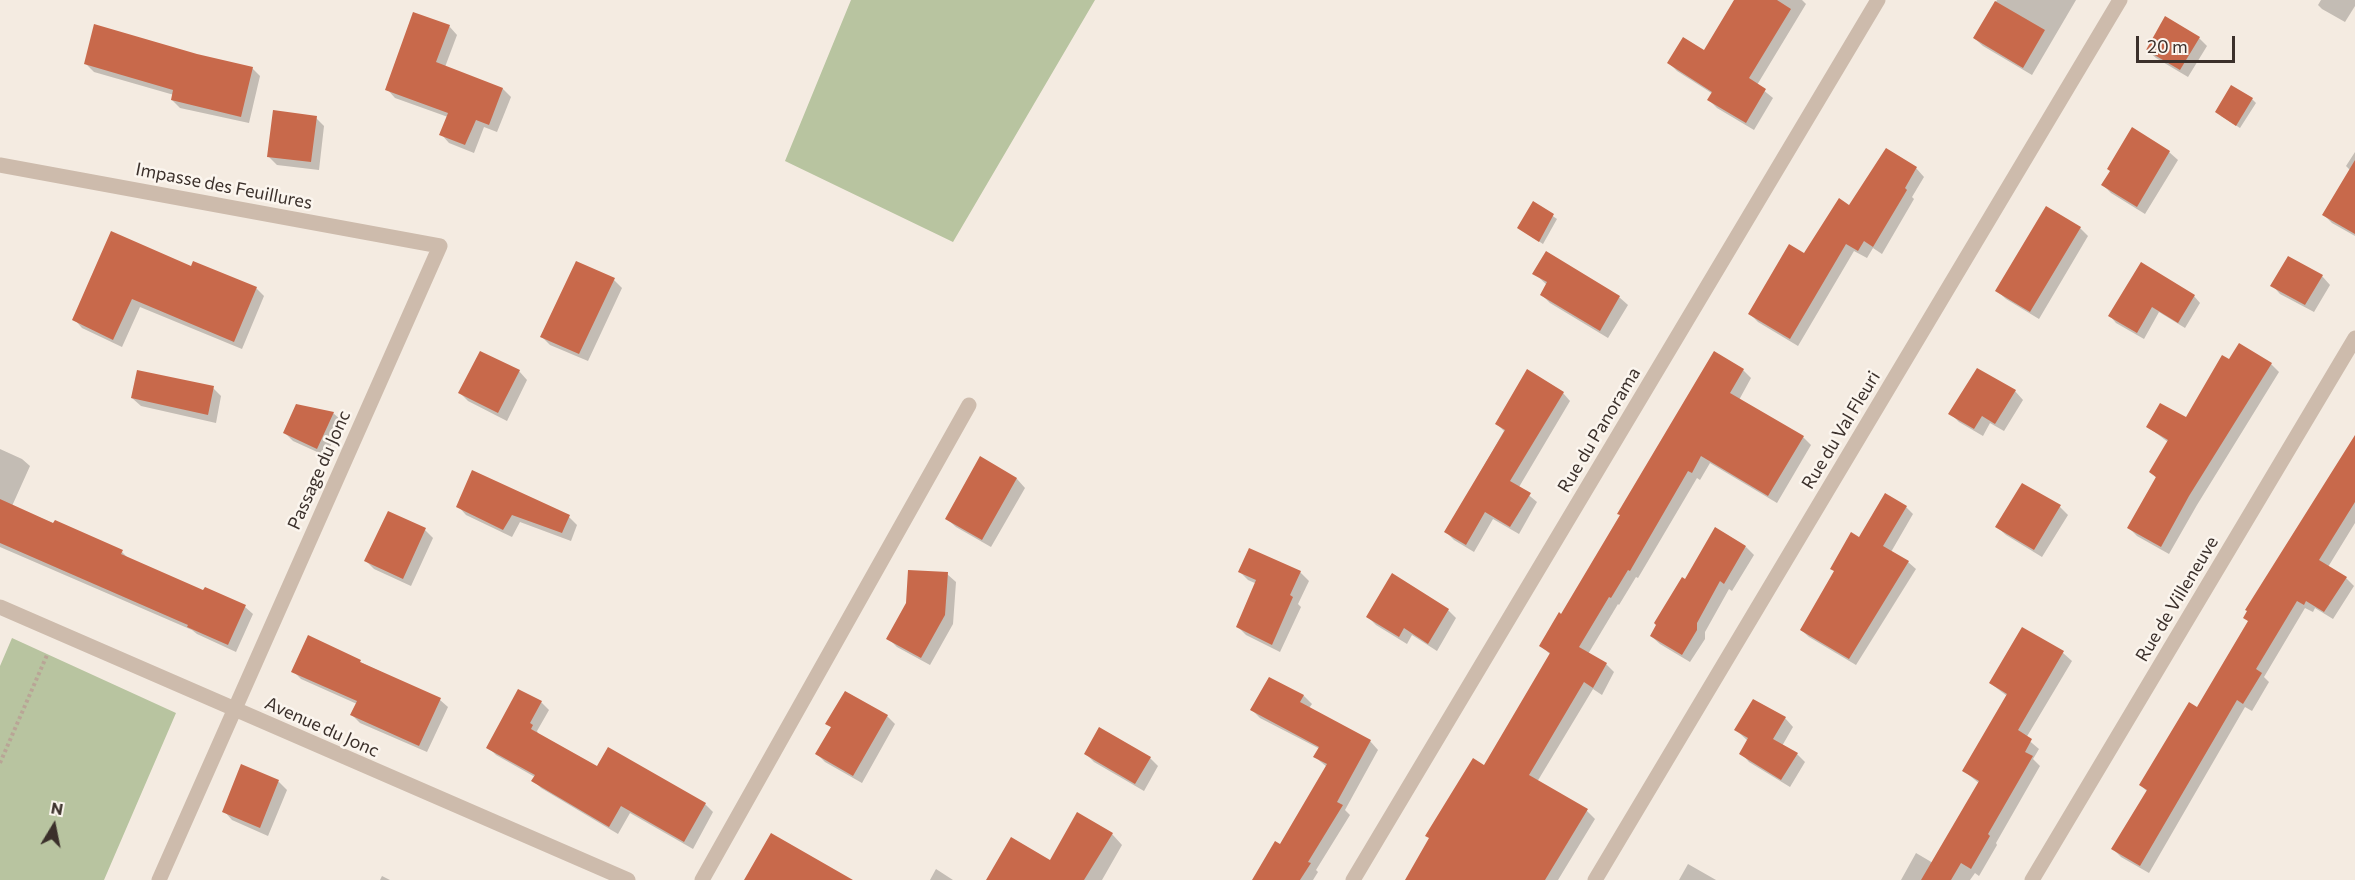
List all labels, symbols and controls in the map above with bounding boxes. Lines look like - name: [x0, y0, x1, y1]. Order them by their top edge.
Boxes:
- scale bar: [2139, 24, 2238, 62]
- text: 20 m: [2147, 35, 2188, 57]
- street label: Impasse des Feuillures: [134, 158, 314, 214]
- street label: Rue du Panorama: [1553, 364, 1645, 496]
- street label: Rue du Val Fleuri: [1797, 367, 1885, 493]
- street label: Passage du Jonc: [283, 407, 355, 533]
- street label: Rue de Villeneuve: [2131, 532, 2223, 666]
- street label: Avenue du Jonc: [262, 692, 382, 762]
- north arrow: [24, 796, 84, 856]
- text: N: [50, 797, 65, 818]

